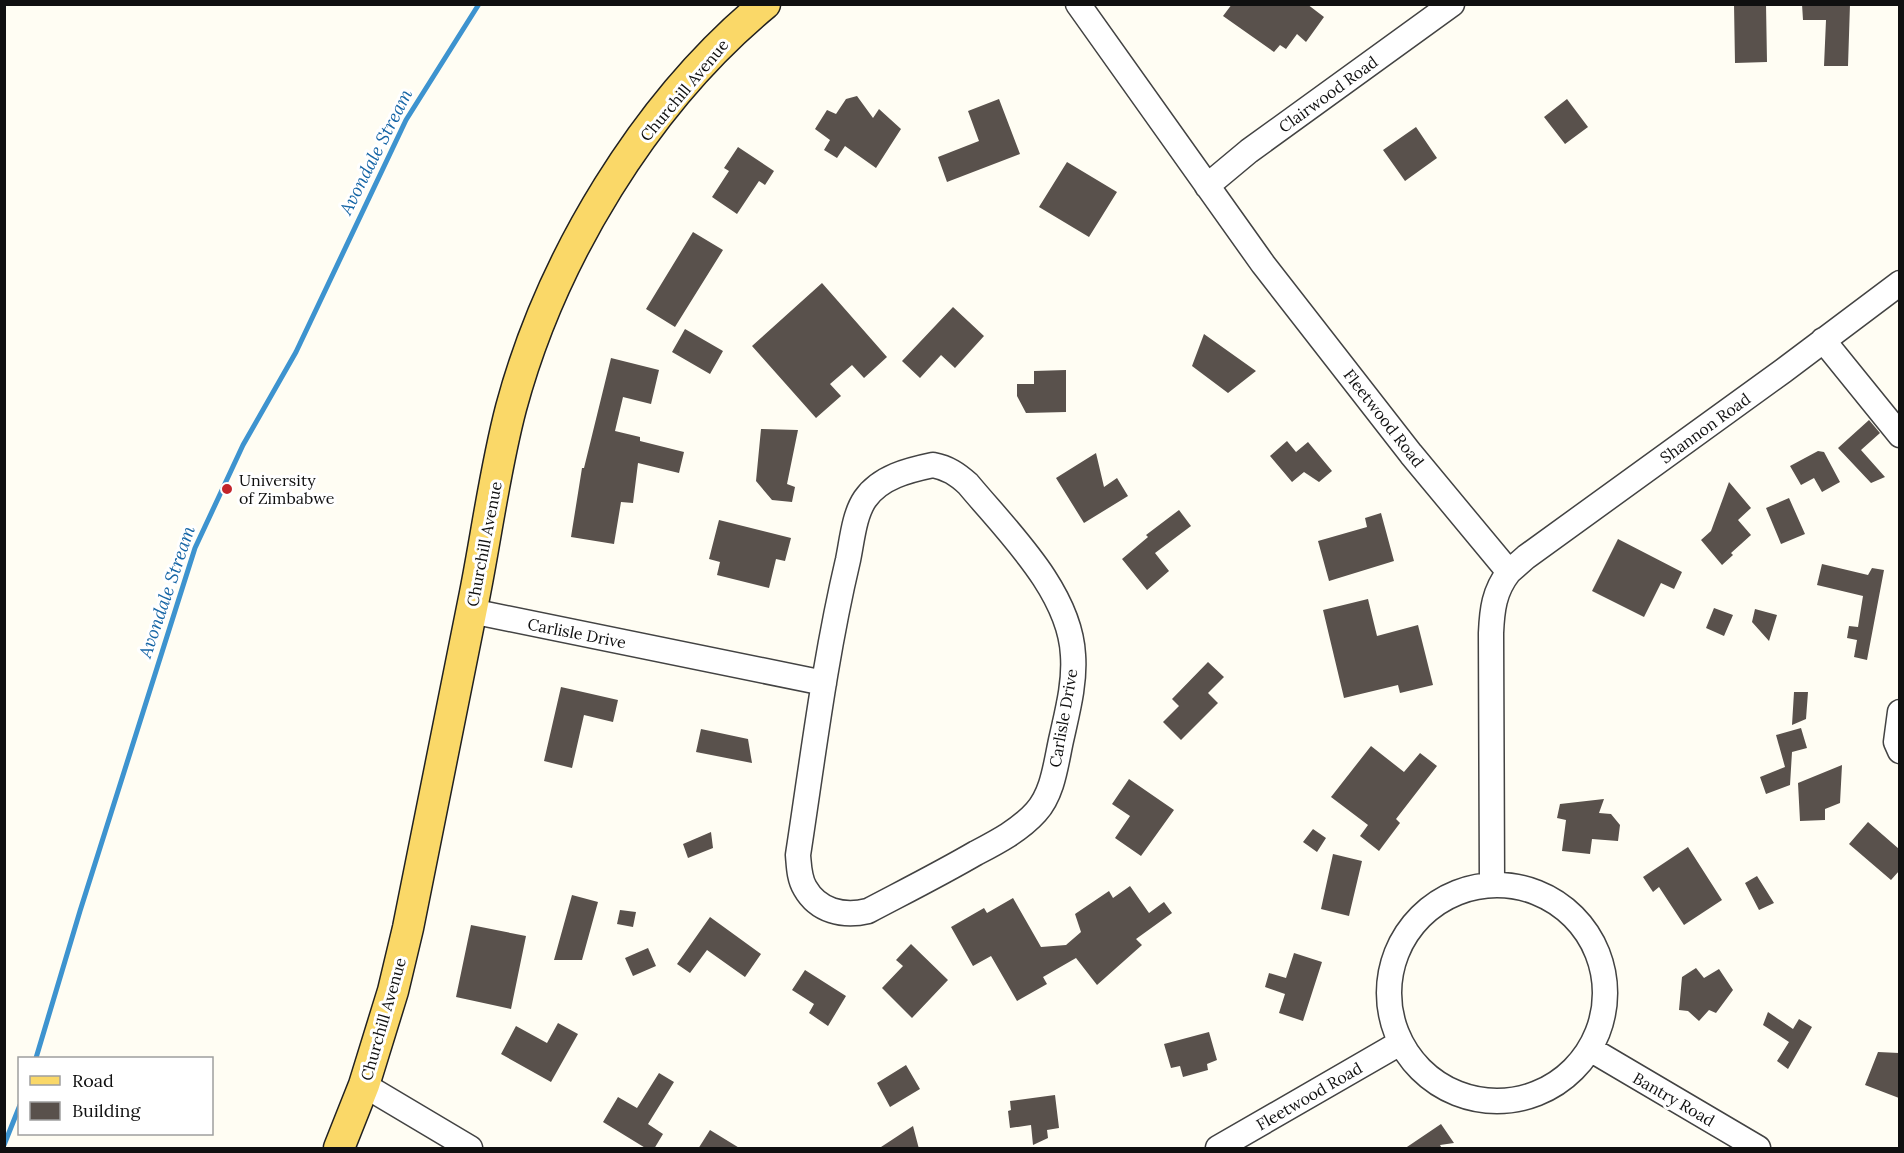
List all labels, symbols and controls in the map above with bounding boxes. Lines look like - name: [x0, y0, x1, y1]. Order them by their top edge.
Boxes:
- street label: Churchill Avenue: [636, 35, 733, 145]
- street label: Clairwood Road: [1275, 51, 1382, 137]
- water label: Avondale Stream: [333, 85, 417, 219]
- street label: Fleetwood Road: [1339, 365, 1429, 471]
- street label: Shannon Road: [1656, 388, 1754, 467]
- place label: University of Zimbabwe: [239, 470, 335, 508]
- street label: Churchill Avenue: [462, 479, 506, 608]
- marker: University of Zimbabwe: [220, 482, 234, 496]
- water label: Avondale Stream: [133, 523, 200, 662]
- street label: Carlisle Drive: [526, 614, 628, 652]
- street label: Carlisle Drive: [1044, 667, 1082, 769]
- street label: Churchill Avenue: [356, 955, 410, 1083]
- legend: [18, 1057, 213, 1135]
- street label: Fleetwood Road: [1252, 1057, 1366, 1134]
- street label: Bantry Road: [1630, 1068, 1719, 1131]
- text: Road: [72, 1069, 114, 1092]
- text: Building: [72, 1099, 142, 1122]

